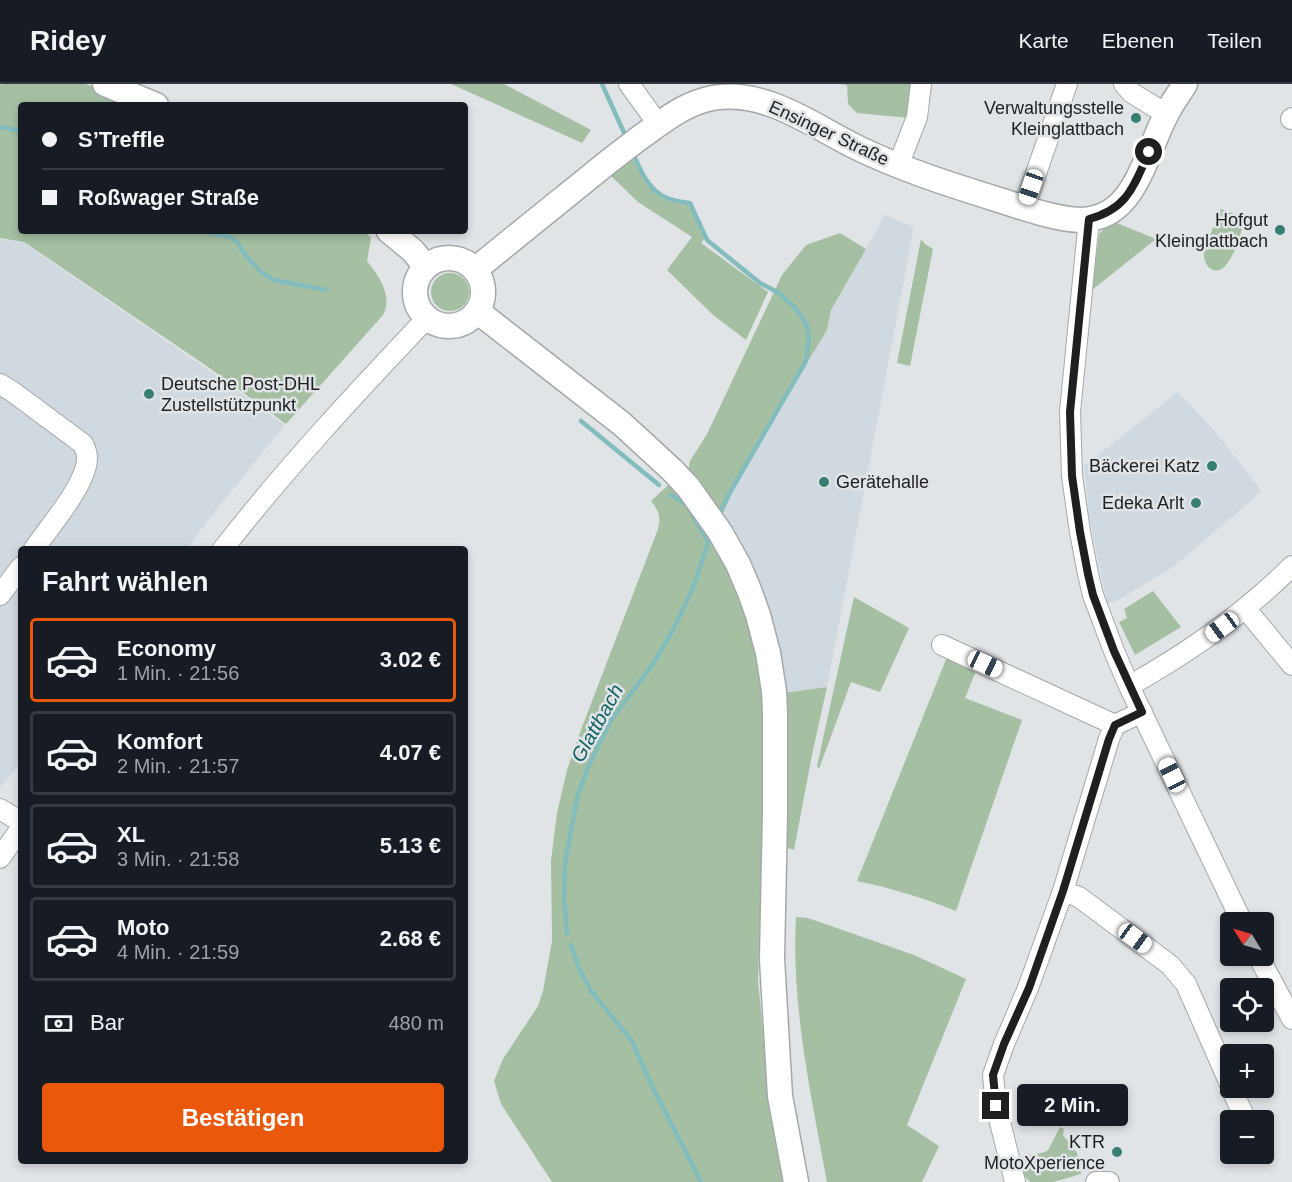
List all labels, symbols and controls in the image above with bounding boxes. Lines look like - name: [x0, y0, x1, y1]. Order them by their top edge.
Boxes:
- text: Ridey: [30, 25, 106, 56]
- text: Karte: [1019, 29, 1069, 52]
- text: Ebenen: [1102, 29, 1174, 52]
- text: Teilen: [1207, 29, 1262, 52]
- street label: Ensinger Straße: [766, 96, 892, 170]
- place label: Verwaltungsstelle Kleinglattbach: [984, 98, 1124, 139]
- marker: Verwaltungsstelle Kleinglattbach: [1129, 111, 1143, 125]
- text: S’Treffle: [78, 127, 165, 152]
- route start: [1135, 138, 1162, 165]
- car: [1017, 167, 1045, 207]
- text: Roßwager Straße: [78, 185, 259, 210]
- place label: Hofgut Kleinglattbach: [1155, 210, 1268, 251]
- marker: Hofgut Kleinglattbach: [1273, 223, 1287, 237]
- place label: Deutsche Post-DHL Zustellstützpunkt: [161, 374, 320, 415]
- marker: Deutsche Post-DHL Zustellstützpunkt: [142, 387, 156, 401]
- place label: Bäckerei Katz: [1089, 456, 1200, 476]
- marker: Bäckerei Katz: [1205, 459, 1219, 473]
- place label: Gerätehalle: [836, 472, 929, 492]
- marker: Gerätehalle: [817, 475, 831, 489]
- place label: Edeka Arlt: [1102, 493, 1184, 513]
- marker: Edeka Arlt: [1189, 496, 1203, 510]
- text: Fahrt wählen: [42, 567, 209, 597]
- car: [1202, 609, 1242, 645]
- icon: car: [45, 633, 99, 687]
- text: Economy: [117, 636, 216, 661]
- text: 3.02 €: [380, 647, 441, 672]
- car: [965, 648, 1005, 680]
- text: 1 Min. · 21:56: [117, 662, 239, 684]
- water label: Glattbach: [567, 680, 627, 766]
- icon: car: [45, 726, 99, 780]
- text: Komfort: [117, 729, 203, 754]
- text: 4.07 €: [380, 740, 441, 765]
- text: 2 Min. · 21:57: [117, 755, 239, 777]
- car: [1156, 755, 1188, 795]
- icon: car: [45, 819, 99, 873]
- text: XL: [117, 822, 145, 847]
- text: 5.13 €: [380, 833, 441, 858]
- text: 3 Min. · 21:58: [117, 848, 239, 870]
- icon: car: [45, 912, 99, 966]
- north arrow: [1220, 912, 1274, 966]
- map controls: [1220, 912, 1274, 1164]
- text: Moto: [117, 915, 170, 940]
- car: [1115, 920, 1155, 956]
- text: 2.68 €: [380, 926, 441, 951]
- text: 4 Min. · 21:59: [117, 941, 239, 963]
- button: locate: [1220, 978, 1274, 1032]
- icon: cash: [42, 1007, 75, 1040]
- text: Bar: [90, 1010, 124, 1035]
- text: 480 m: [388, 1012, 444, 1034]
- button: +: [1220, 1044, 1274, 1098]
- button: Bestätigen: [42, 1083, 444, 1152]
- callout: 2 Min.: [1017, 1085, 1128, 1127]
- route end: [982, 1092, 1009, 1119]
- text: 2 Min.: [1044, 1094, 1101, 1116]
- button: −: [1220, 1110, 1274, 1164]
- place label: KTR MotoXperience: [984, 1132, 1105, 1173]
- marker: KTR MotoXperience: [1110, 1145, 1124, 1159]

